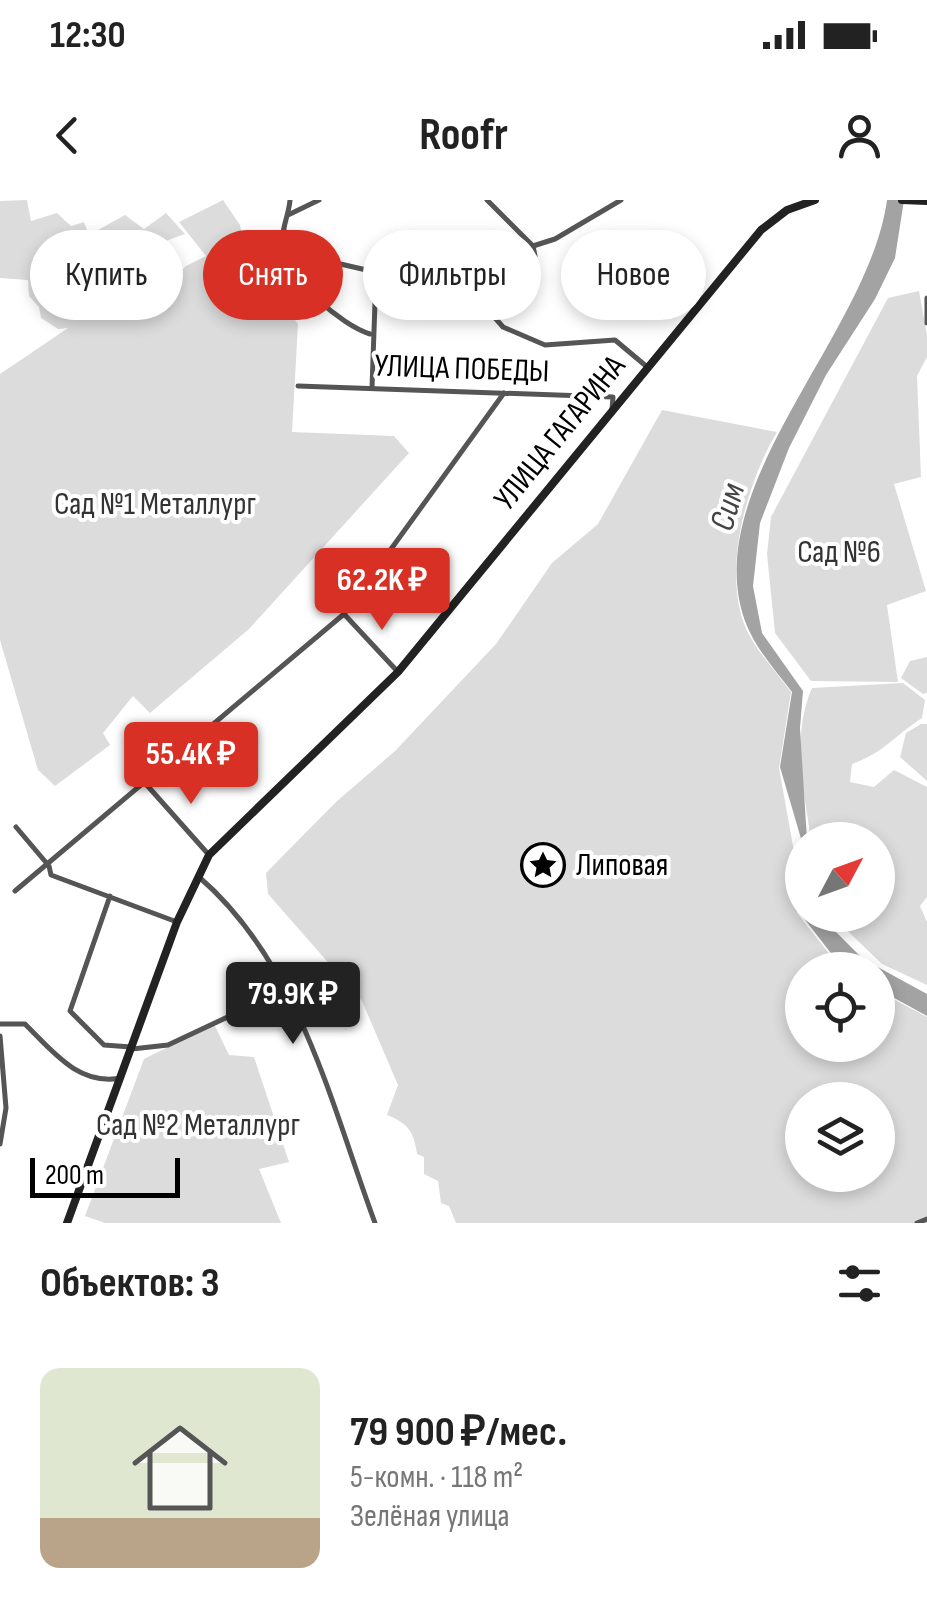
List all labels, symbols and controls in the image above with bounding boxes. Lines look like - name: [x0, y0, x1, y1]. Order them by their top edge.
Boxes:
- text: 12:30: [50, 13, 126, 58]
- icon: back: [40, 108, 95, 163]
- text: Roofr: [419, 108, 508, 163]
- icon: person: [832, 108, 887, 163]
- chip: Купить: [30, 230, 183, 320]
- chip: Снять: [203, 230, 343, 320]
- chip: Фильтры: [363, 230, 541, 320]
- chip: Новое: [561, 230, 706, 320]
- street label: УЛИЦА ПОБЕДЫ: [374, 346, 550, 392]
- street label: УЛИЦА ГАГАРИНА: [486, 348, 634, 518]
- water label: Сим: [701, 478, 755, 536]
- park label: Сад №1 Металлург: [54, 485, 256, 524]
- park label: Сад №6: [797, 533, 881, 572]
- pin: 62.2K ₽: [290, 548, 474, 633]
- text: 62.2K ₽: [337, 561, 427, 600]
- pin: 55.4K ₽: [99, 722, 283, 807]
- text: 55.4K ₽: [146, 735, 236, 774]
- north arrow: [785, 822, 895, 932]
- map controls: [785, 822, 895, 1192]
- place icon: Липовая: [520, 842, 566, 888]
- place label: Липовая: [576, 846, 668, 885]
- button: locate: [785, 952, 895, 1062]
- pin: 79.9K ₽: [201, 962, 385, 1047]
- text: 79.9K ₽: [248, 975, 338, 1014]
- button: layers: [785, 1082, 895, 1192]
- park label: Сад №2 Металлург: [96, 1106, 300, 1145]
- scale bar: [30, 1153, 180, 1198]
- text: 200 m: [45, 1159, 104, 1192]
- icon: filters: [832, 1256, 887, 1311]
- text: Объектов: 3: [40, 1258, 220, 1309]
- text: 79 900 ₽/мес.: [350, 1407, 567, 1458]
- icon: home: [120, 1408, 240, 1528]
- text: 5-комн. · 118 m²: [350, 1458, 523, 1497]
- text: Зелёная улица: [350, 1497, 510, 1536]

